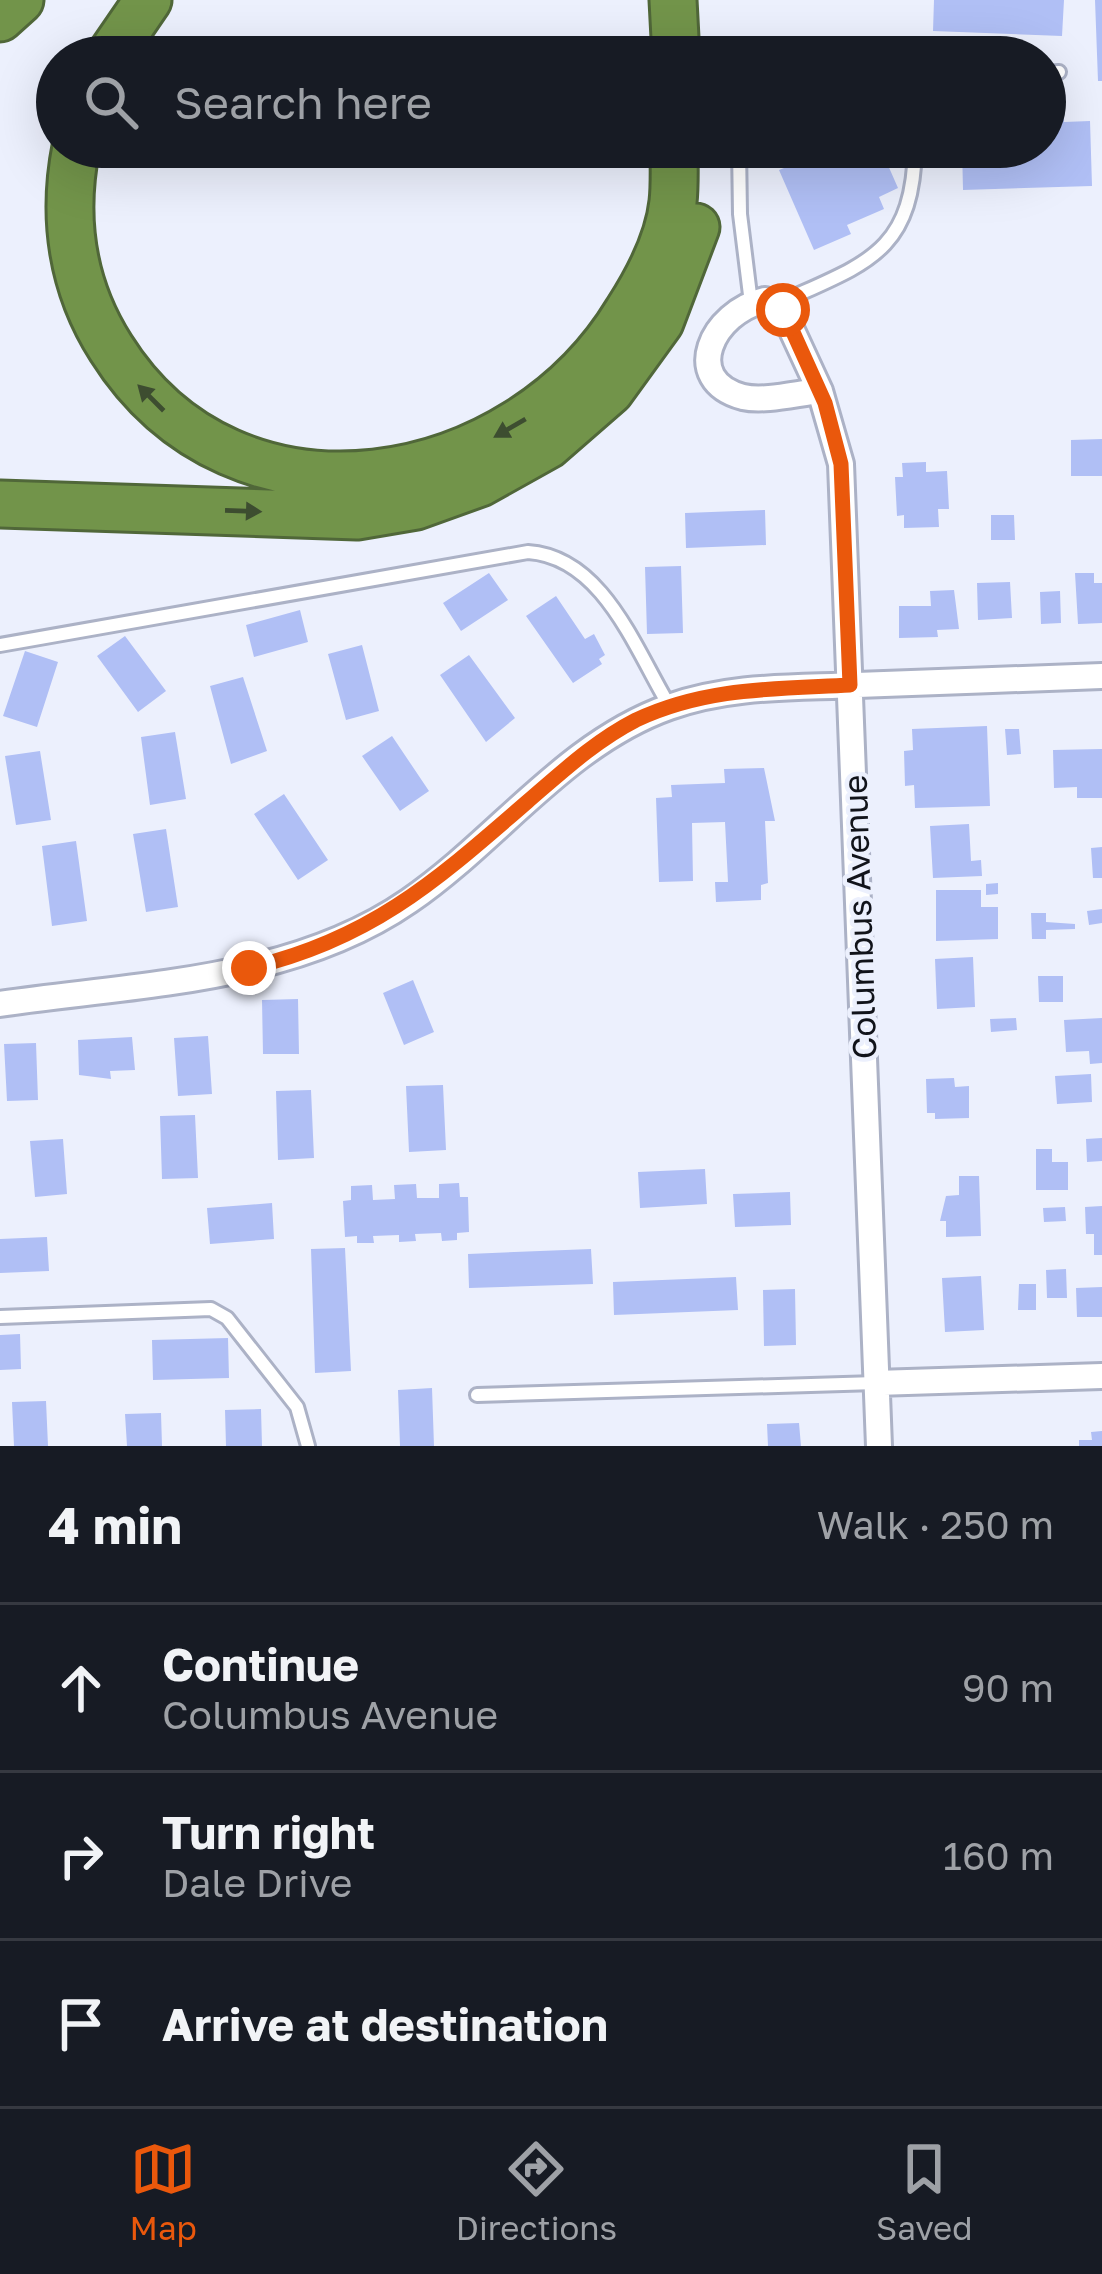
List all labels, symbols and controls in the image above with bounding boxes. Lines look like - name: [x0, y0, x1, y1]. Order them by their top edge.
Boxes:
- search box: [36, 36, 1066, 168]
- icon: search: [78, 69, 144, 135]
- text: Search here: [174, 75, 432, 129]
- route start: [756, 283, 810, 337]
- one-way arrow: [137, 384, 165, 413]
- one-way arrow: [494, 417, 527, 438]
- one-way arrow: [225, 502, 263, 521]
- street label: Columbus Avenue: [835, 774, 883, 1060]
- route end: [222, 941, 276, 995]
- text: 4 min: [48, 1494, 182, 1555]
- text: Walk · 250 m: [817, 1501, 1054, 1548]
- text: Continue: [162, 1637, 359, 1691]
- icon: ahead: [48, 1655, 114, 1721]
- text: 90 m: [962, 1664, 1054, 1711]
- text: Columbus Avenue: [162, 1691, 498, 1738]
- text: Turn right: [162, 1805, 375, 1859]
- icon: right: [48, 1823, 114, 1889]
- text: 160 m: [943, 1832, 1054, 1879]
- text: Dale Drive: [162, 1859, 352, 1906]
- icon: arrive: [48, 1991, 114, 2057]
- text: Arrive at destination: [162, 1997, 608, 2051]
- tab: Map: [130, 2136, 197, 2247]
- tab: Directions: [456, 2136, 617, 2247]
- tab: Saved: [876, 2136, 972, 2247]

